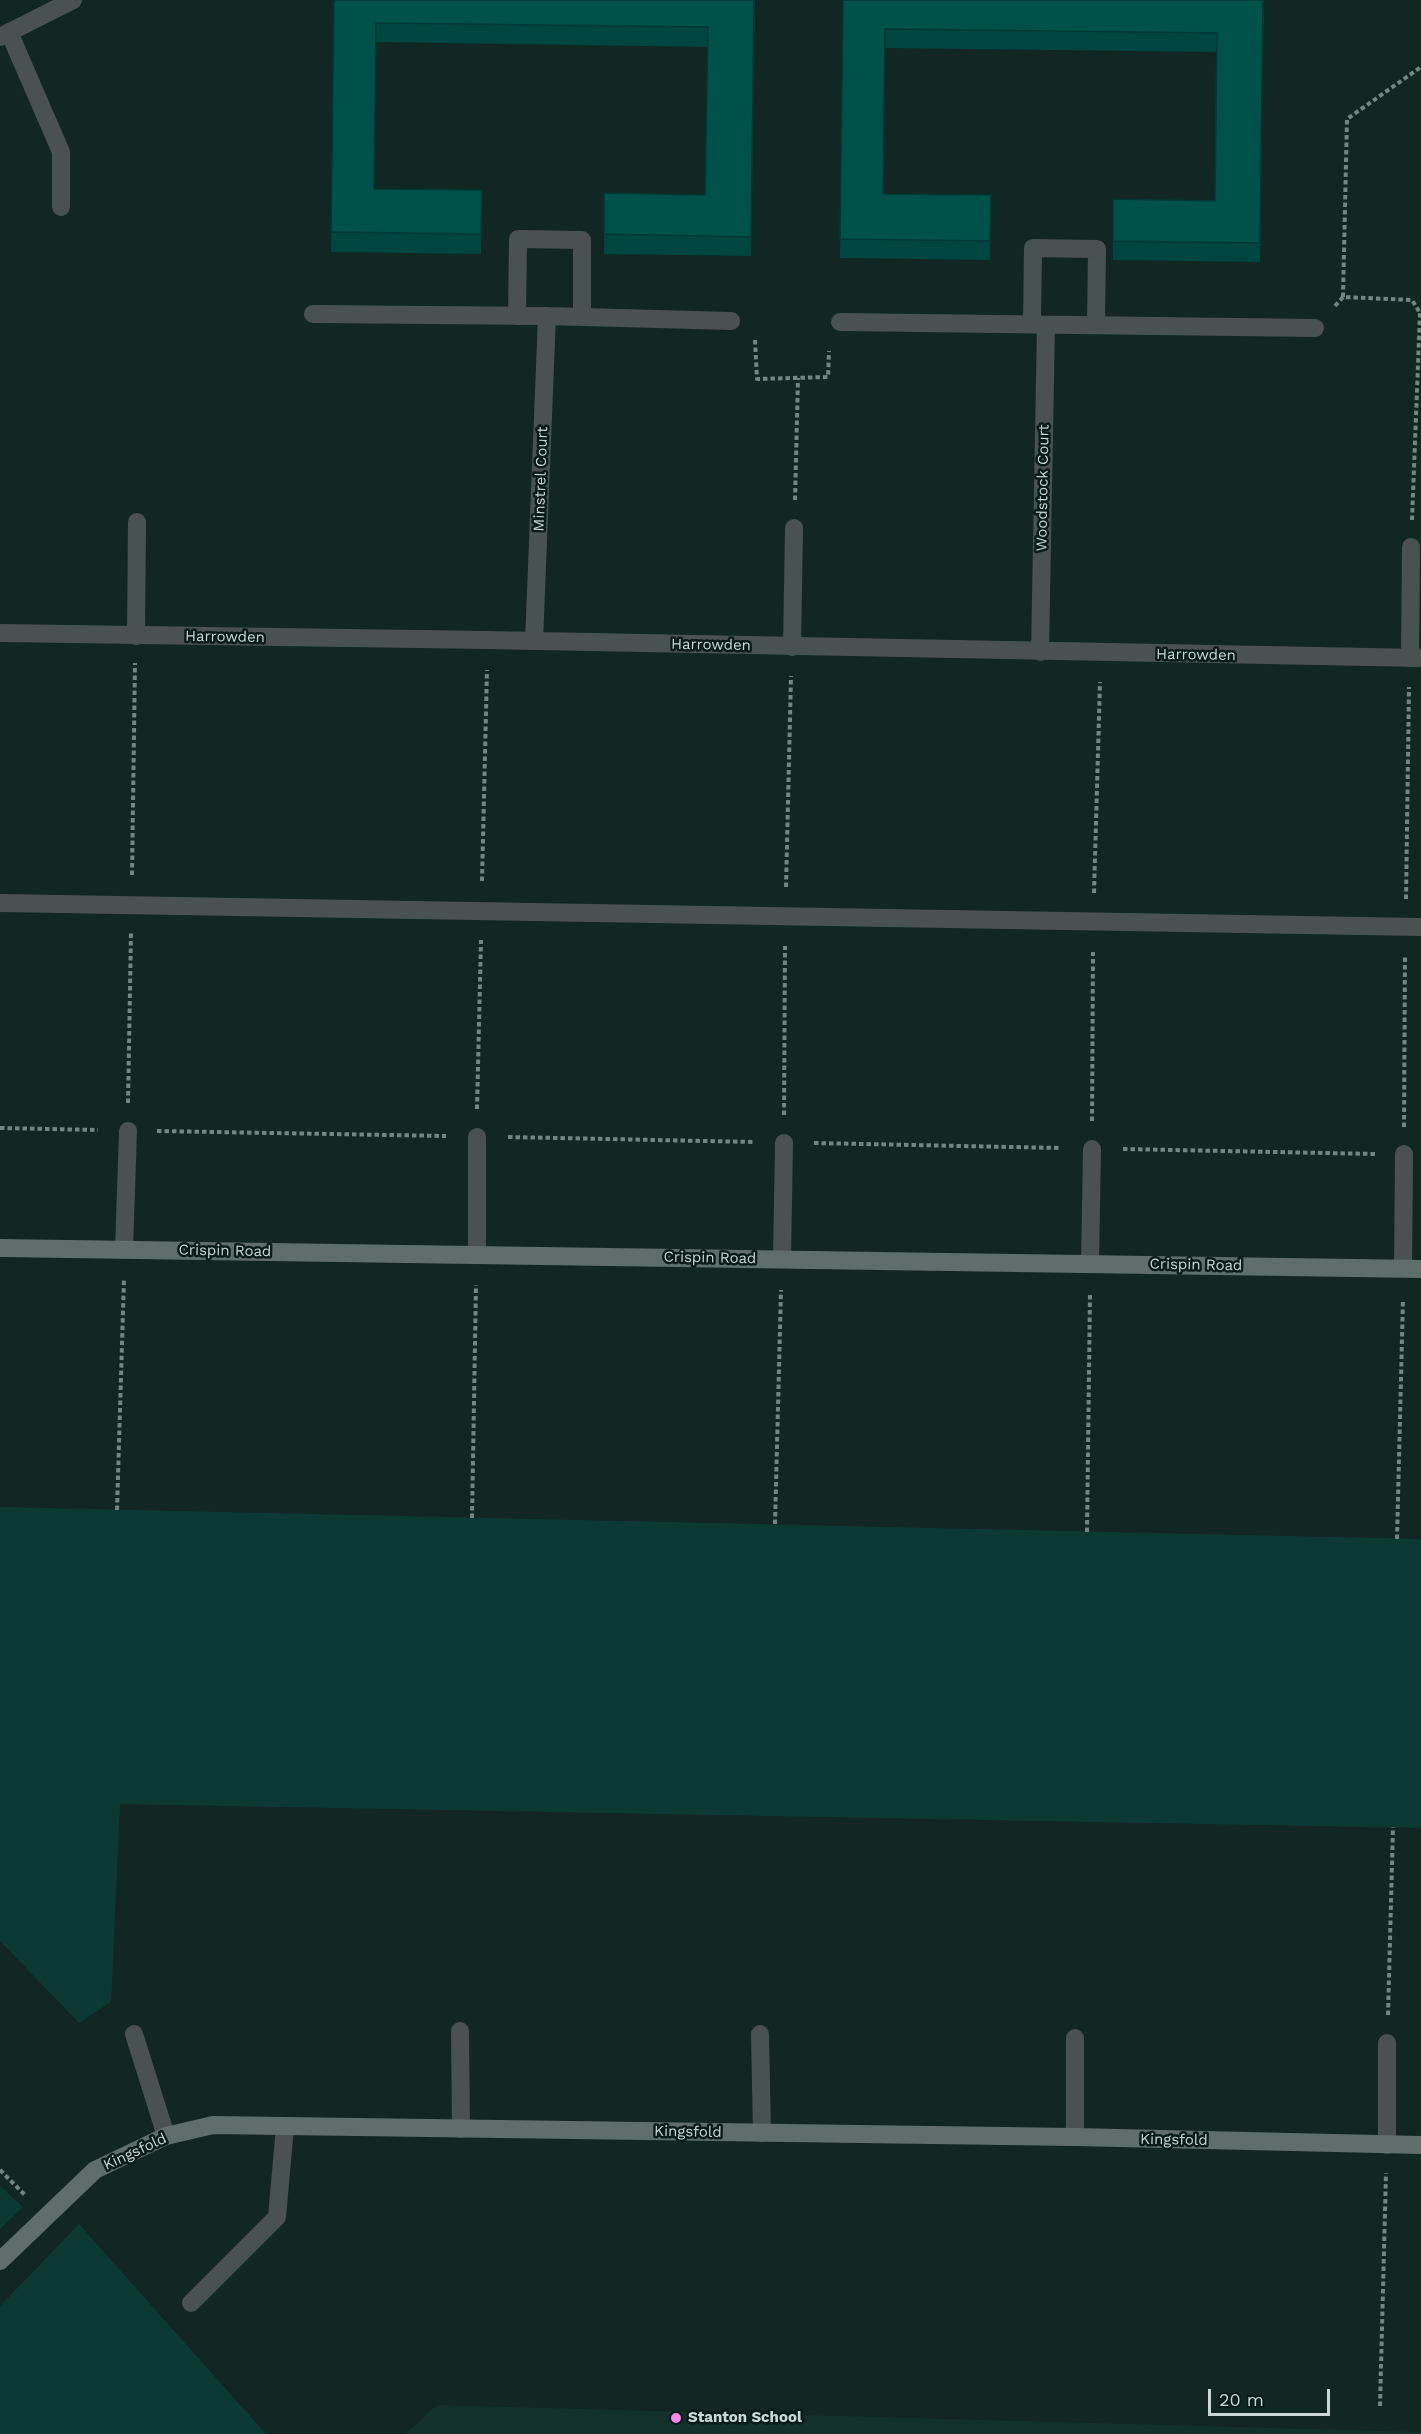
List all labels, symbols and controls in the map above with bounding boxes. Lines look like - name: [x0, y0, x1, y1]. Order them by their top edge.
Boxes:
- street label: Woodstock Court: [1033, 424, 1053, 552]
- street label: Minstrel Court: [530, 426, 552, 532]
- street label: Harrowden: [185, 627, 265, 647]
- street label: Harrowden: [671, 635, 751, 655]
- street label: Harrowden: [1156, 645, 1236, 665]
- street label: Crispin Road: [178, 1241, 272, 1261]
- street label: Crispin Road: [663, 1248, 757, 1268]
- street label: Crispin Road: [1149, 1255, 1243, 1275]
- street label: Kingsfold: [654, 2122, 722, 2142]
- street label: Kingsfold: [101, 2130, 169, 2174]
- street label: Kingsfold: [1140, 2130, 1208, 2150]
- scale bar: [1211, 2377, 1332, 2415]
- text: 20 m: [1219, 2389, 1264, 2410]
- place label: Stanton School: [688, 2409, 802, 2427]
- marker: Stanton School: [669, 2411, 683, 2425]

